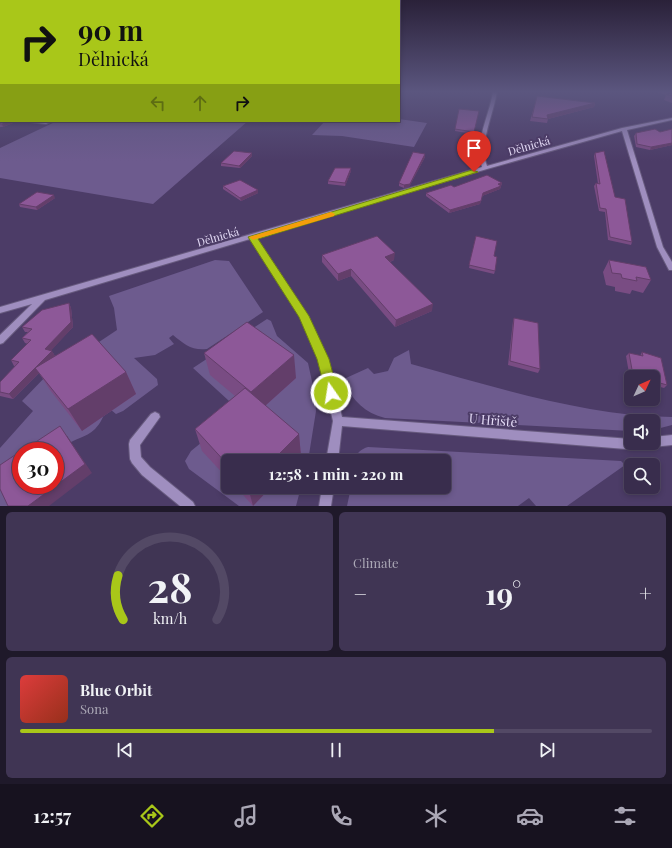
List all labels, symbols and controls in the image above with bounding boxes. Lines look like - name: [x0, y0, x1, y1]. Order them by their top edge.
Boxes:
- text: 90 m: [78, 11, 143, 48]
- icon: right: [12, 16, 64, 68]
- text: Dělnická: [78, 47, 149, 71]
- icon: left: [147, 92, 169, 114]
- icon: ahead: [189, 92, 211, 114]
- icon: right: [231, 92, 253, 114]
- pin: [457, 131, 491, 172]
- street label: Dělnická: [506, 132, 552, 159]
- icon: arrive: [463, 137, 485, 159]
- street label: Dělnická: [195, 223, 241, 250]
- north arrow: [624, 370, 660, 406]
- map controls: [624, 370, 660, 494]
- position arrow: [310, 372, 352, 414]
- street label: U Hřiště: [468, 409, 518, 430]
- button: sound: [624, 414, 660, 450]
- speed limit sign: 30: [12, 442, 64, 494]
- button: search: [624, 458, 660, 494]
- text: 12:58 · 1 min · 220 m: [269, 464, 403, 484]
- text: Climate: [353, 554, 399, 571]
- text: 28: [147, 557, 192, 612]
- text: 19°: [485, 573, 521, 613]
- text: −: [353, 578, 367, 608]
- text: +: [639, 578, 652, 608]
- text: km/h: [152, 608, 187, 627]
- text: Blue Orbit: [80, 680, 152, 700]
- text: Sona: [80, 700, 108, 717]
- icon: previous: [114, 739, 136, 761]
- icon: pause: [325, 739, 347, 761]
- icon: next: [536, 739, 558, 761]
- icon: directions: [138, 802, 166, 830]
- icon: music: [232, 802, 260, 830]
- icon: phone: [327, 802, 355, 830]
- icon: climate: [422, 802, 450, 830]
- icon: car: [516, 802, 544, 830]
- icon: filters: [611, 802, 639, 830]
- text: 12:57: [33, 804, 71, 828]

